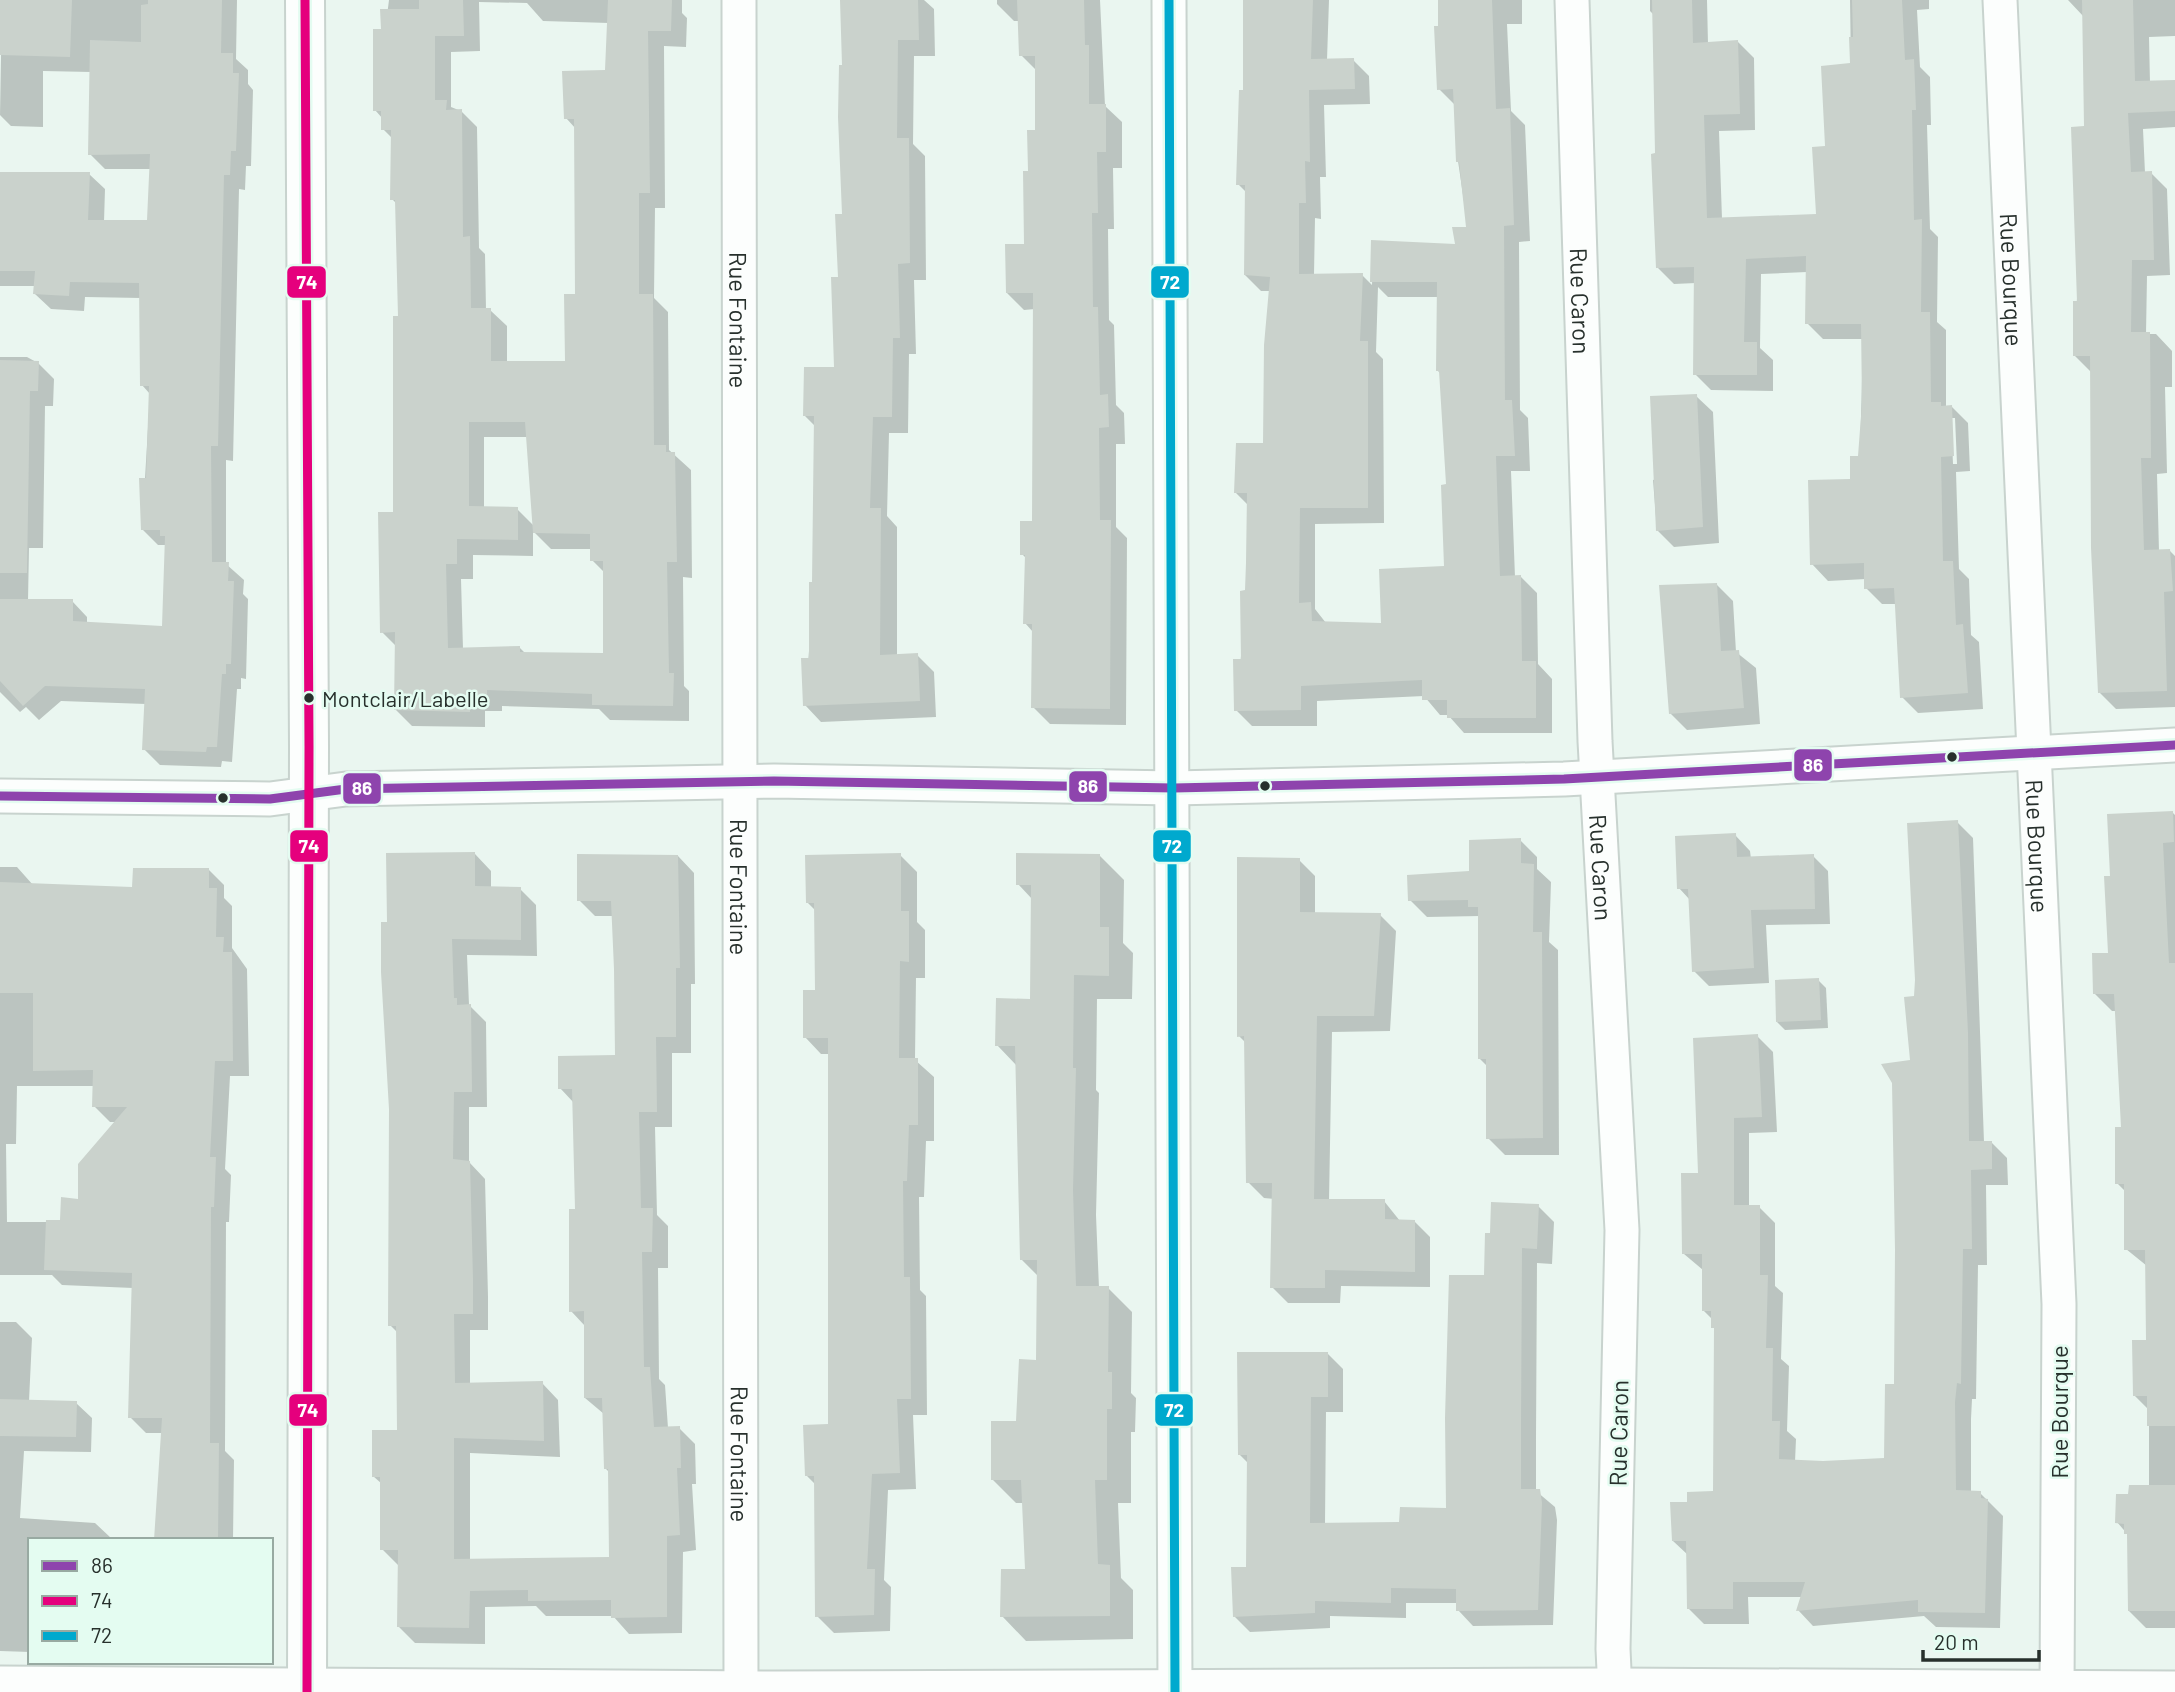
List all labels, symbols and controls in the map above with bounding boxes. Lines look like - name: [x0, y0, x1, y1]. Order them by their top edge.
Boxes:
- street label: Rue Bourque: [1995, 212, 2030, 347]
- street label: Rue Caron: [1565, 247, 1597, 355]
- street label: Rue Fontaine: [725, 252, 754, 388]
- line badge: 74: [286, 265, 327, 299]
- line badge: 72: [1150, 265, 1190, 299]
- text: 74: [297, 270, 317, 293]
- text: 72: [1160, 270, 1180, 293]
- place label: Montclair/Labelle: [322, 685, 489, 711]
- marker: Montclair/Labelle: [302, 691, 316, 705]
- line badge: 86: [1793, 748, 1833, 782]
- unlabelled marker: [1945, 750, 1959, 764]
- text: 86: [1803, 753, 1823, 776]
- line badge: 86: [1068, 770, 1108, 803]
- line badge: 86: [342, 772, 382, 805]
- text: 86: [1078, 774, 1098, 797]
- text: 86: [352, 776, 372, 799]
- unlabelled marker: [1258, 779, 1272, 793]
- street label: Rue Bourque: [2021, 779, 2056, 914]
- unlabelled marker: [216, 791, 230, 805]
- street label: Rue Caron: [1585, 813, 1619, 921]
- street label: Rue Fontaine: [725, 819, 755, 955]
- line badge: 74: [289, 829, 329, 863]
- line badge: 72: [1152, 829, 1192, 863]
- text: 74: [299, 834, 319, 857]
- text: 72: [1162, 834, 1182, 857]
- street label: Rue Bourque: [2044, 1345, 2073, 1479]
- street label: Rue Caron: [1603, 1380, 1633, 1486]
- street label: Rue Fontaine: [726, 1386, 755, 1522]
- line badge: 74: [288, 1393, 328, 1427]
- line badge: 72: [1154, 1393, 1194, 1427]
- text: 74: [298, 1398, 318, 1421]
- text: 72: [1164, 1398, 1184, 1421]
- legend: [28, 1538, 273, 1664]
- text: 86: [91, 1552, 113, 1577]
- text: 74: [91, 1587, 113, 1612]
- scale bar: [1923, 1618, 2038, 1662]
- text: 72: [91, 1622, 112, 1647]
- text: 20 m: [1934, 1629, 1979, 1654]

